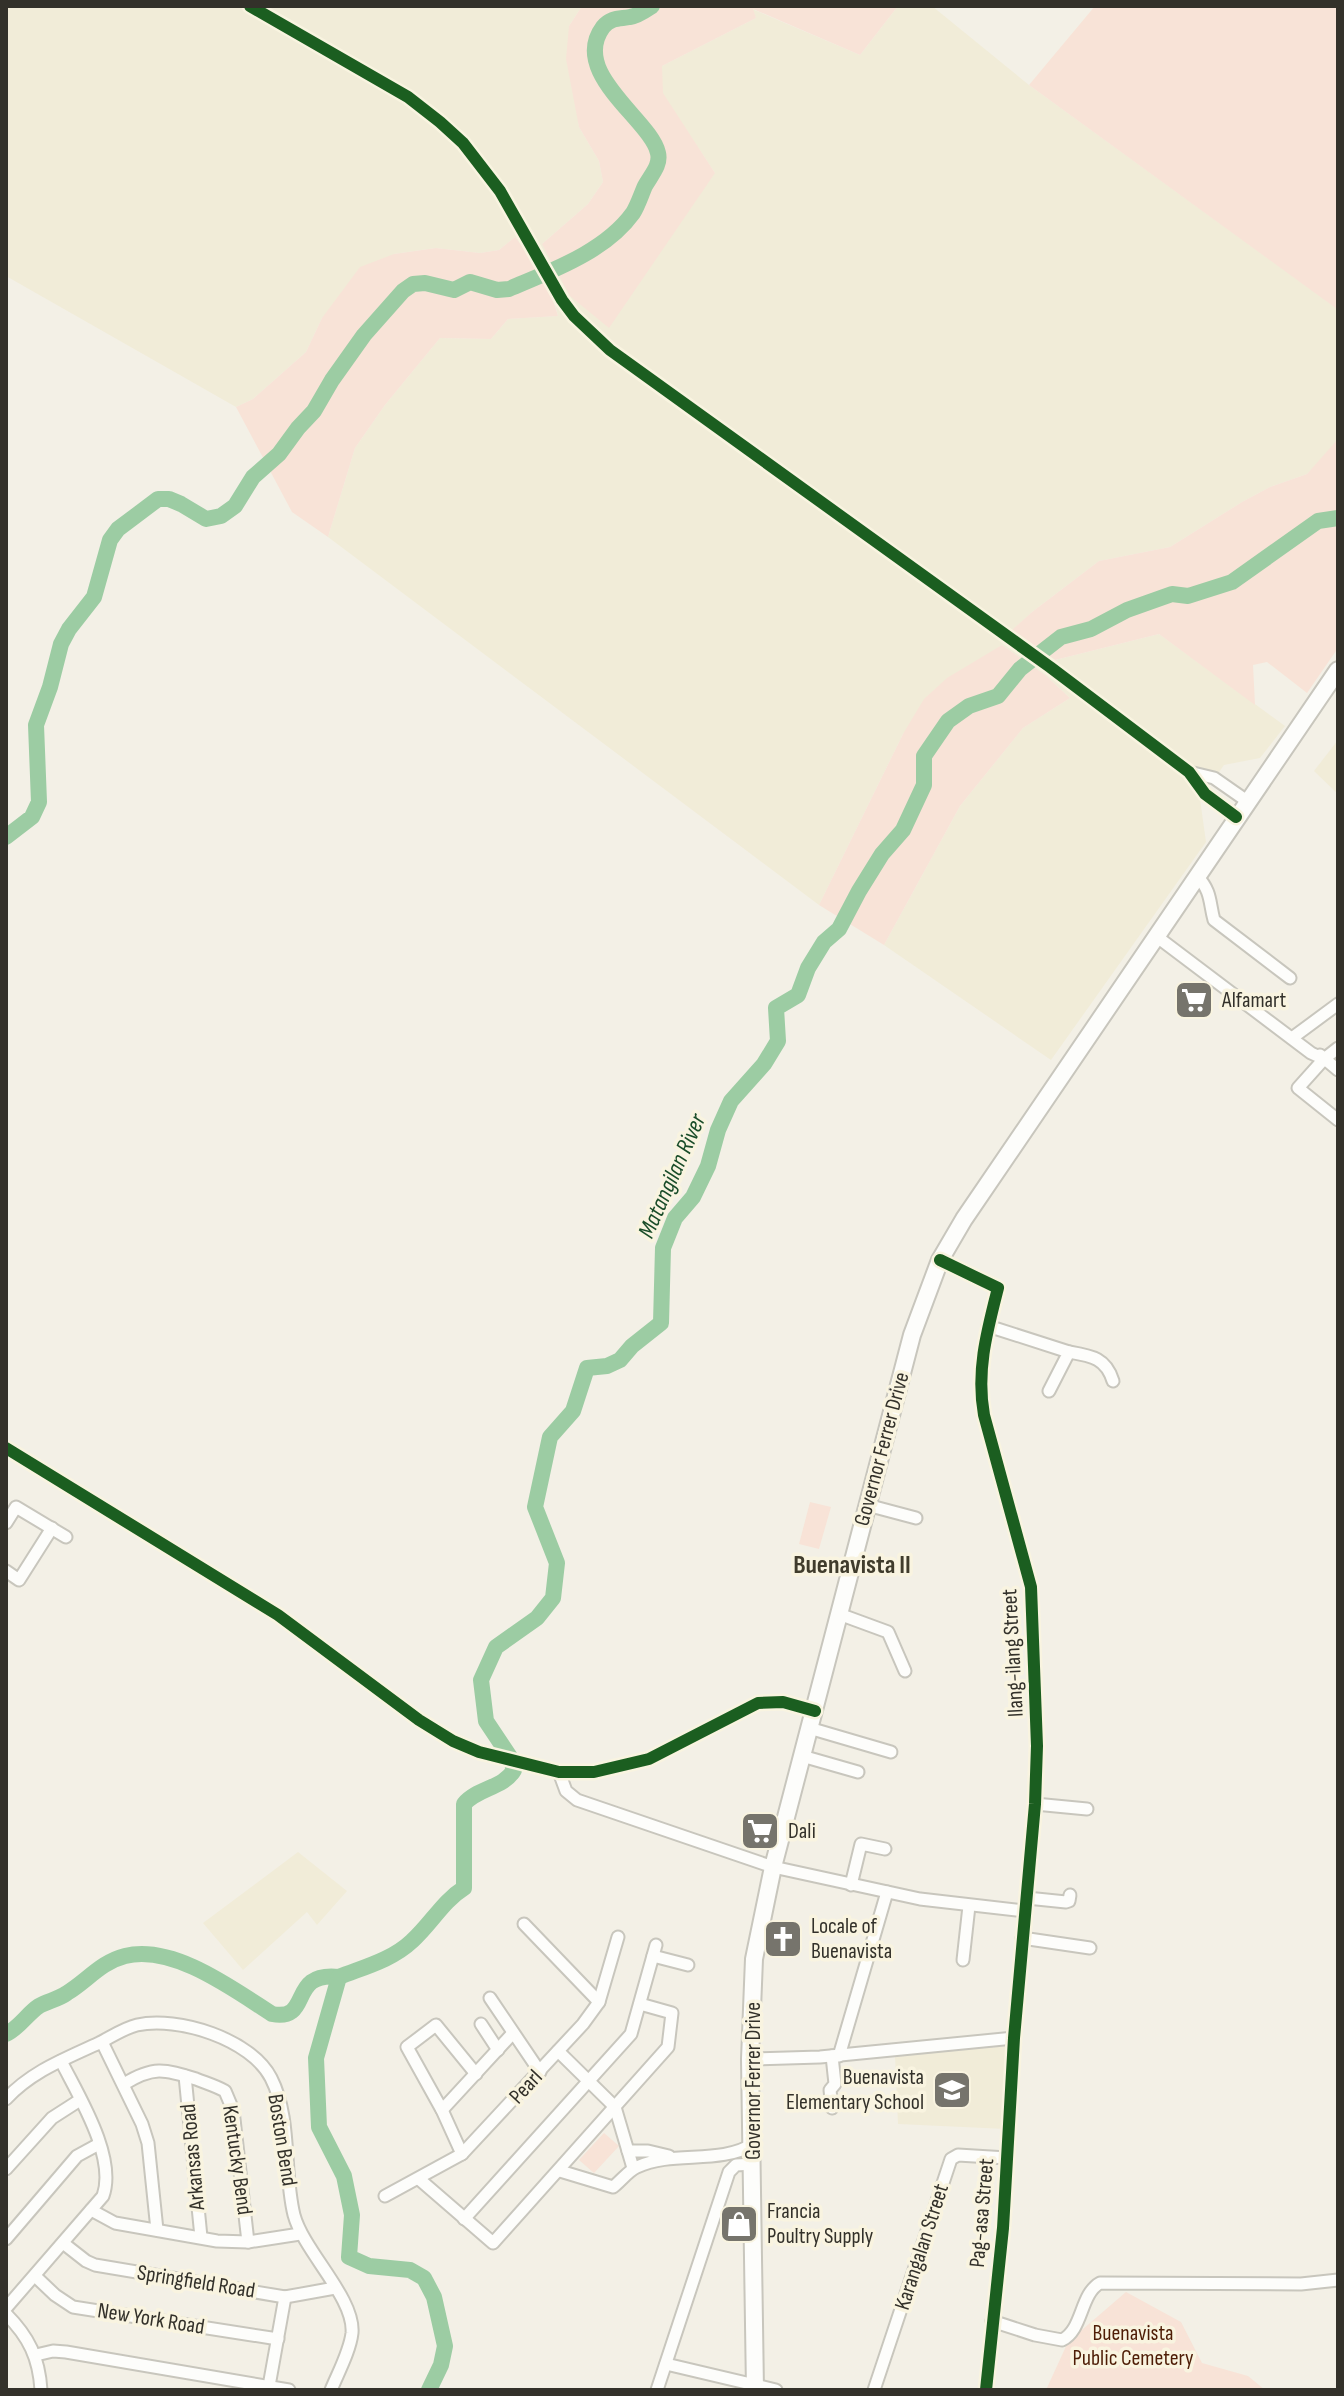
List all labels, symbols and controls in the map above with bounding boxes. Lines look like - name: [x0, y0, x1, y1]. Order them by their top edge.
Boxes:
- supermarket icon: Alfamart: [1173, 979, 1215, 1021]
- place label: Alfamart: [1221, 987, 1287, 1014]
- water label: Matangilan River: [632, 1108, 713, 1242]
- street label: Governor Ferrer Drive: [849, 1369, 915, 1529]
- district label: Buenavista II: [793, 1550, 911, 1581]
- street label: Ilang-ilang Street: [996, 1588, 1030, 1718]
- supermarket icon: Dali: [739, 1810, 781, 1852]
- place label: Dali: [788, 1818, 816, 1845]
- place label: Locale of Buenavista: [811, 1913, 892, 1965]
- church icon: Locale of Buenavista: [762, 1918, 804, 1960]
- street label: Governor Ferrer Drive: [740, 2002, 767, 2160]
- street label: Pearl: [504, 2064, 548, 2110]
- place label: Buenavista Elementary School: [786, 2064, 924, 2116]
- school or university icon: Buenavista Elementary School: [931, 2069, 973, 2111]
- street label: Boston Bend: [261, 2092, 303, 2188]
- street label: Arkansas Road: [175, 2103, 211, 2212]
- street label: Kentucky Bend: [216, 2104, 258, 2216]
- street label: Pag-asa Street: [964, 2157, 1000, 2269]
- street label: Karangalan Street: [889, 2180, 955, 2313]
- place label: Francia Poultry Supply: [767, 2198, 874, 2250]
- shop icon: Francia Poultry Supply: [718, 2203, 760, 2245]
- street label: Springfield Road: [135, 2259, 257, 2305]
- street label: New York Road: [96, 2297, 206, 2341]
- park label: Buenavista Public Cemetery: [1072, 2320, 1194, 2372]

